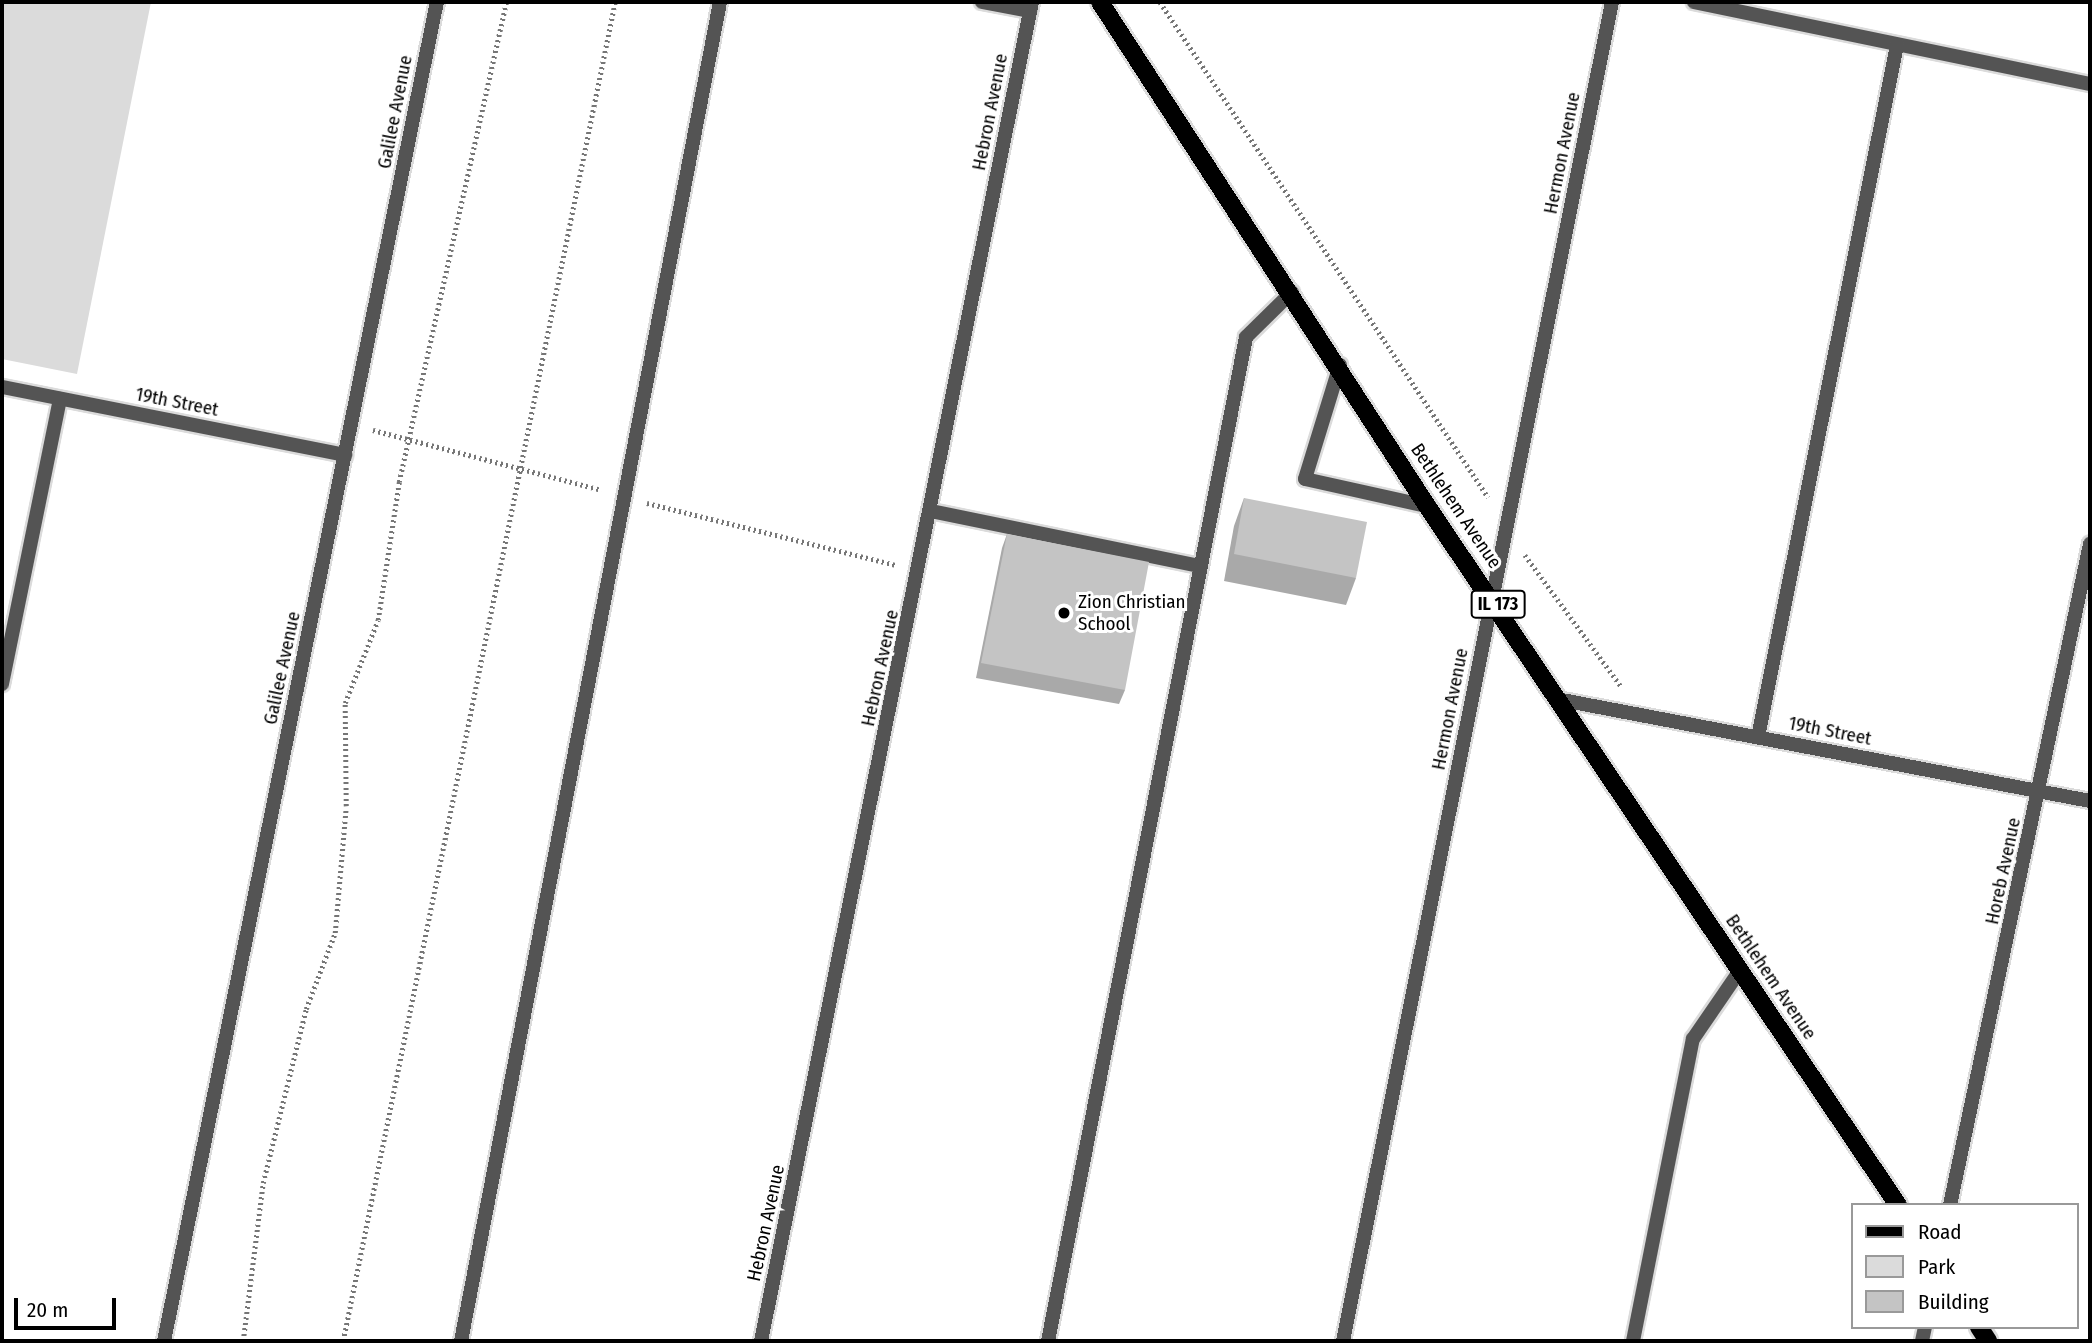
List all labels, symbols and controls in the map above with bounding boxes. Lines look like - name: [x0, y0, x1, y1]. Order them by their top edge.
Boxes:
- street label: Hebron Avenue: [967, 52, 1013, 172]
- street label: Galilee Avenue: [373, 53, 417, 171]
- street label: Hermon Avenue: [1539, 90, 1585, 216]
- street label: 19th Street: [134, 383, 220, 421]
- street label: Bethlehem Avenue: [1406, 439, 1506, 573]
- road number: IL 173: [1470, 590, 1526, 618]
- place label: Zion Christian School: [1078, 591, 1186, 635]
- marker: Zion Christian School: [1056, 605, 1072, 621]
- street label: Hebron Avenue: [857, 608, 903, 728]
- street label: Galilee Avenue: [259, 609, 305, 727]
- street label: Hermon Avenue: [1427, 646, 1473, 772]
- street label: 19th Street: [1787, 712, 1873, 750]
- street label: Horeb Avenue: [1981, 815, 2025, 927]
- street label: Bethlehem Avenue: [1721, 910, 1821, 1044]
- street label: Hebron Avenue: [743, 1163, 789, 1283]
- legend: [1850, 1203, 2078, 1329]
- text: Road: [1918, 1219, 1962, 1245]
- text: Park: [1918, 1254, 1955, 1280]
- scale bar: [18, 1284, 119, 1328]
- text: Building: [1918, 1289, 1989, 1315]
- text: 20 m: [27, 1297, 68, 1323]

